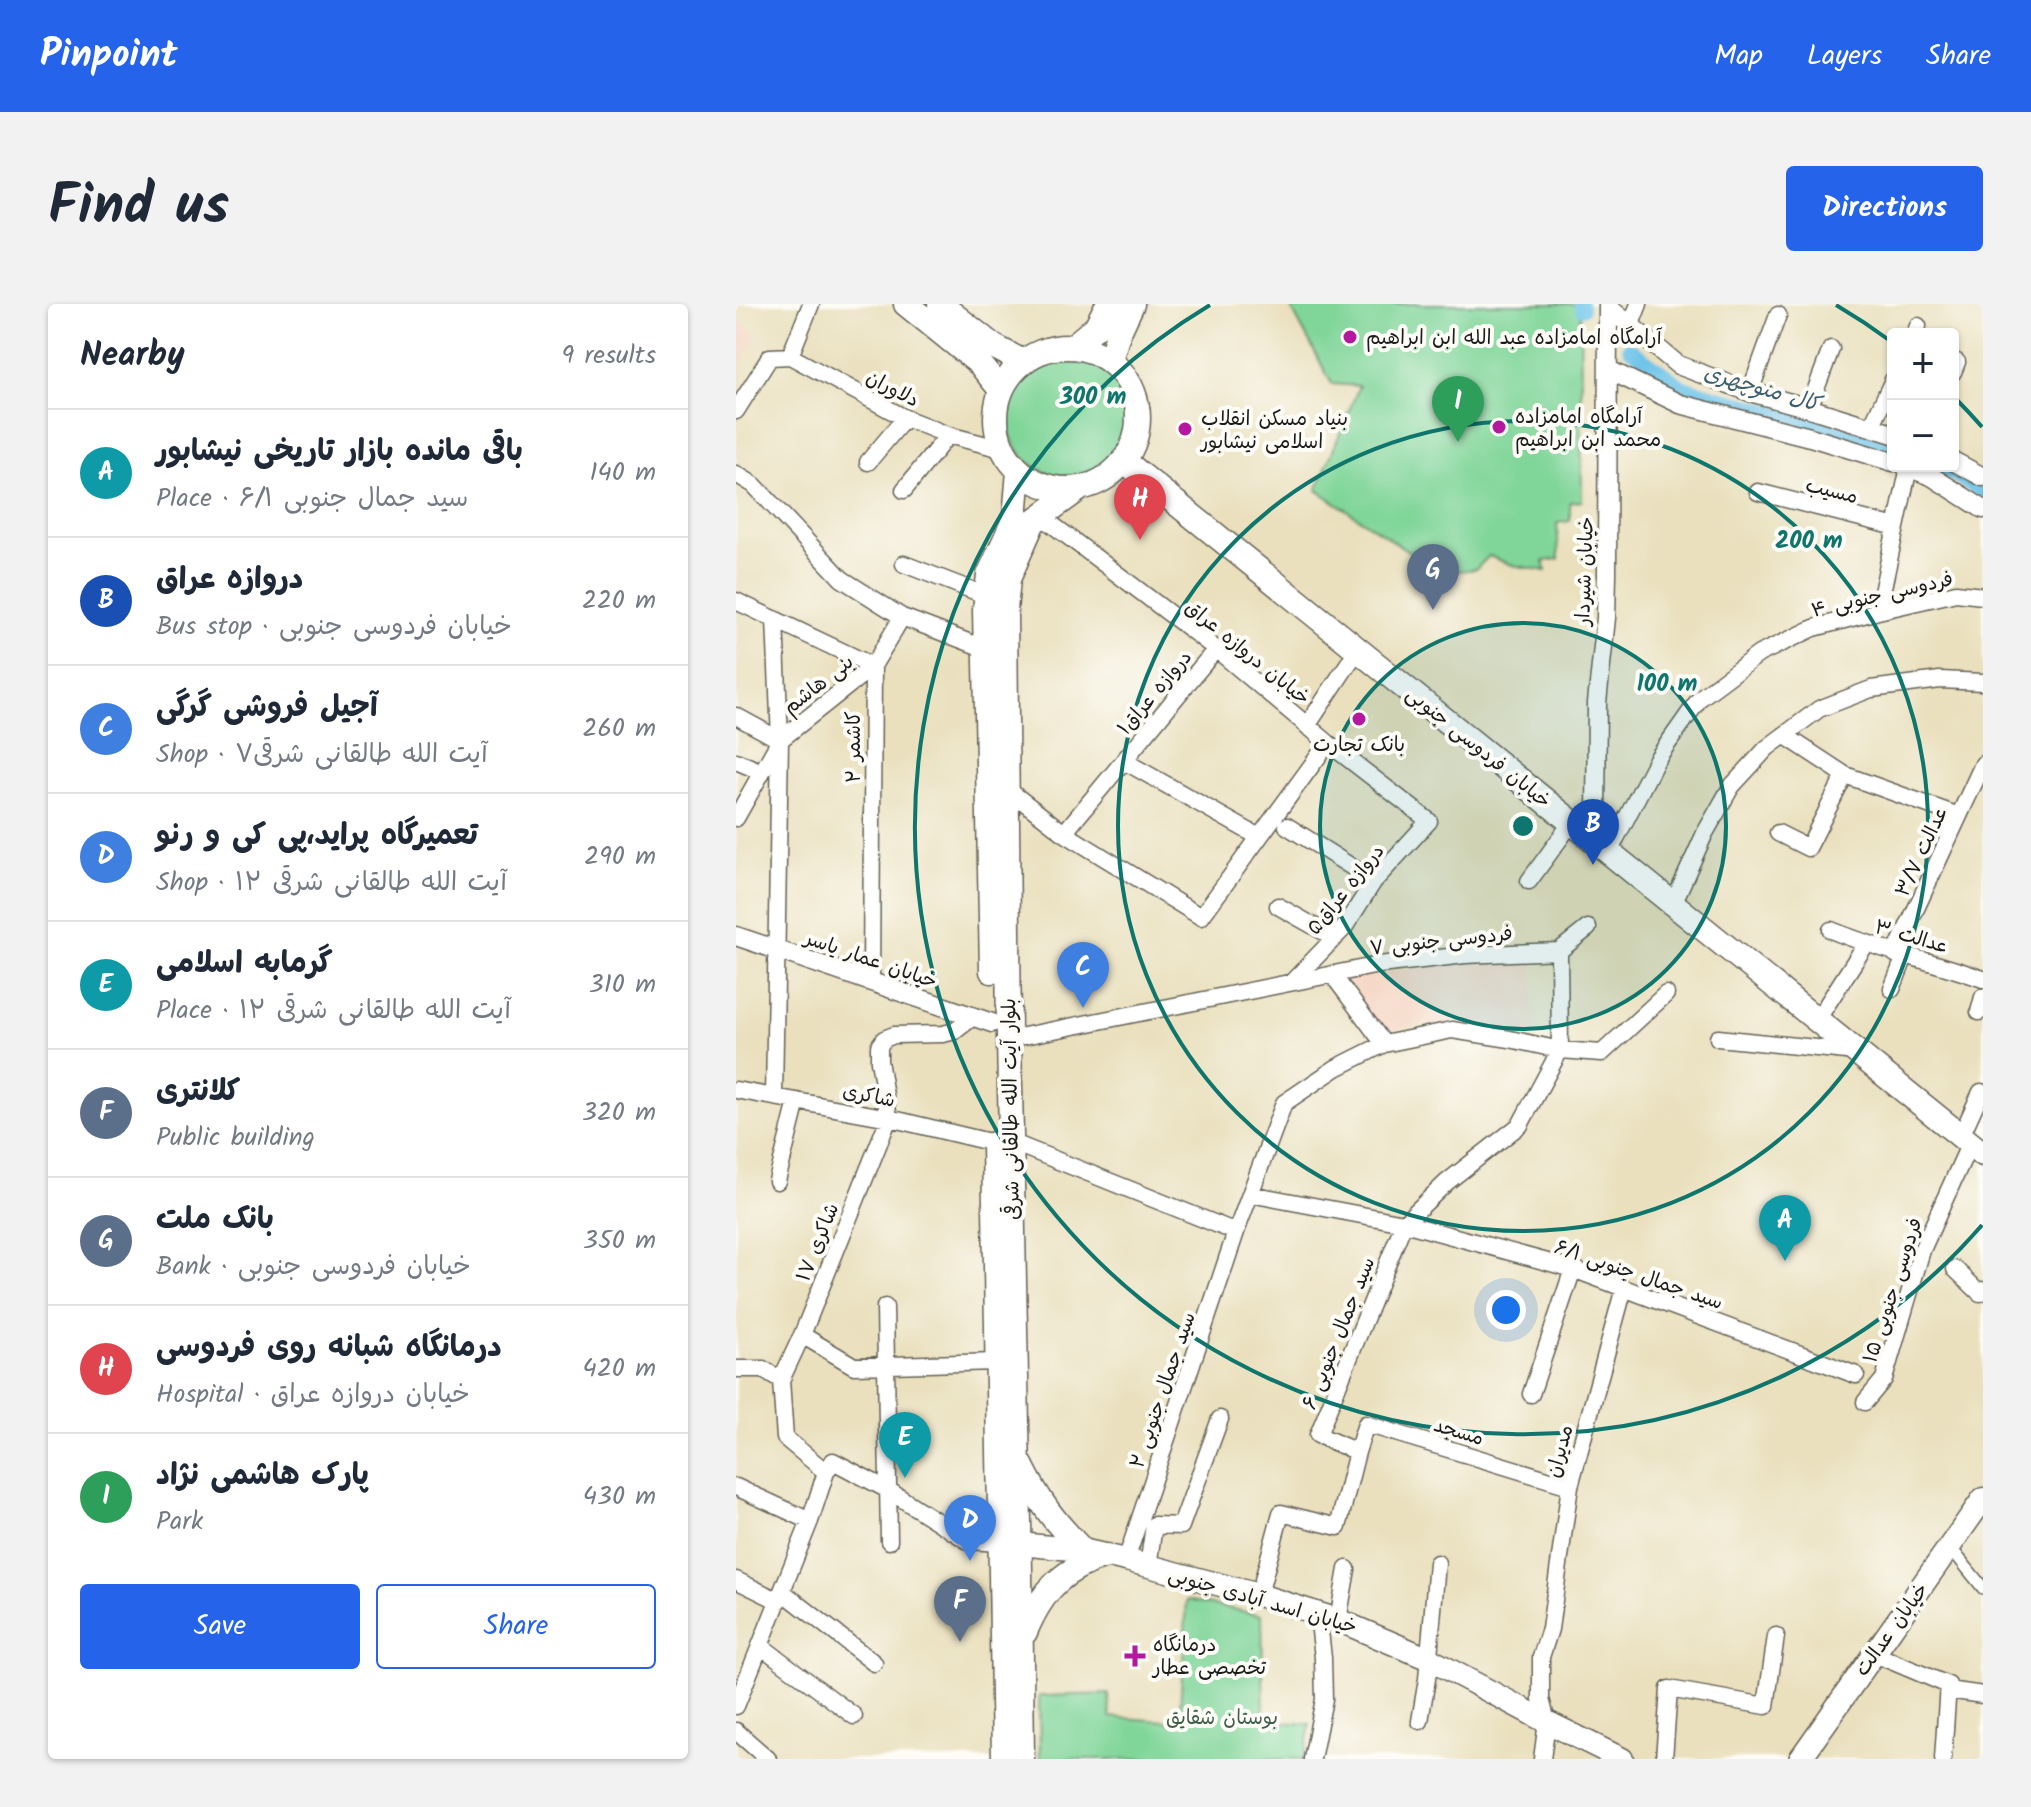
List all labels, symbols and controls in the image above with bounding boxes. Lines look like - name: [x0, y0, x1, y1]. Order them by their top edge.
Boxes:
- text: Pinpoint: [40, 26, 178, 86]
- text: Map: [1714, 34, 1763, 79]
- text: Layers: [1807, 34, 1882, 79]
- text: Share: [1926, 34, 1991, 79]
- text: Find us: [48, 163, 229, 253]
- button: Directions: [1786, 166, 1983, 251]
- place label: آرامگاه امامزاده عبد الله ابن ابراهیم: [1366, 323, 1663, 355]
- marker: آرامگاه امامزاده عبد الله ابن ابراهیم: [1341, 328, 1359, 346]
- map controls: [1887, 328, 1959, 472]
- button: +: [1887, 328, 1959, 400]
- text: Nearby: [80, 329, 185, 383]
- text: 9 results: [561, 335, 656, 377]
- water label: کال منوچهری: [1699, 356, 1827, 424]
- street label: دلاوران: [860, 363, 924, 417]
- pin: I: [1432, 376, 1484, 442]
- text: 300 m: [1059, 378, 1126, 417]
- button: −: [1887, 400, 1959, 472]
- place label: آرامگاه امامزاده محمد ابن ابراهیم: [1515, 402, 1661, 457]
- place label: بنیاد مسکن انقلاب اسلامی نیشابور: [1199, 404, 1348, 459]
- marker: آرامگاه امامزاده محمد ابن ابراهیم: [1490, 418, 1508, 436]
- marker: بنیاد مسکن انقلاب اسلامی نیشابور: [1176, 420, 1194, 438]
- text: باقی مانده بازار تاریخی نیشابور: [156, 428, 523, 476]
- text: A: [98, 452, 114, 494]
- text: 140 m: [589, 452, 656, 494]
- street label: مسیب: [1802, 470, 1861, 514]
- pin: H: [1114, 474, 1166, 540]
- text: Place · سید جمال جنوبی ۶/۱: [156, 478, 468, 520]
- street label: خیابان شیردار: [1568, 516, 1604, 628]
- text: 200 m: [1775, 522, 1843, 561]
- pin: G: [1407, 544, 1459, 610]
- text: دروازه عراق: [156, 556, 303, 604]
- street label: فردوسی جنوبی ۴: [1808, 564, 1957, 628]
- text: B: [98, 580, 114, 622]
- text: 220 m: [582, 580, 656, 622]
- street label: خیابان دروازه عراق: [1177, 593, 1316, 714]
- text: Bus stop · خیابان فردوسی جنوبی: [156, 606, 512, 648]
- street label: دروازه عراق۱: [1110, 643, 1201, 743]
- street label: بنی هاشم: [777, 647, 862, 724]
- text: 100 m: [1637, 665, 1697, 704]
- street label: خیابان فردوسی جنوبی: [1398, 680, 1557, 817]
- text: آجیل فروشی گرگی: [156, 684, 378, 732]
- text: C: [98, 708, 114, 750]
- text: 260 m: [582, 708, 656, 750]
- marker: بانک تجارت: [1350, 710, 1368, 728]
- street label: کاشمر ۲: [839, 711, 871, 783]
- place label: بانک تجارت: [1313, 730, 1405, 762]
- text: Shop · آیت الله طالقانی شرقی۷: [156, 734, 488, 776]
- pin: B: [1567, 799, 1619, 865]
- street label: عدالت ۳/۷: [1888, 801, 1958, 903]
- text: تعمیرگاه پراید،پی کی و رنو: [156, 812, 478, 860]
- centre of rings: [1509, 812, 1537, 840]
- text: D: [97, 836, 115, 878]
- text: 290 m: [584, 836, 656, 878]
- street label: دروازه عراق۵: [1300, 838, 1394, 943]
- text: Shop · آیت الله طالقانی شرقی ۱۲: [156, 862, 507, 904]
- street label: عدالت ۳: [1871, 912, 1952, 964]
- street label: فردوسی جنوبی ۷: [1368, 919, 1514, 965]
- street label: خیابان عمار یاسر: [798, 923, 941, 999]
- text: گرمابه اسلامی: [156, 940, 333, 988]
- pin: C: [1057, 942, 1109, 1008]
- text: E: [99, 964, 113, 1006]
- text: 310 m: [589, 964, 656, 1006]
- text: Place · آیت الله طالقانی شرقی ۱۲: [156, 990, 511, 1032]
- street label: بلوار آیت الله طالقانی شرقی: [994, 998, 1030, 1220]
- text: کلانتری: [156, 1068, 240, 1116]
- street label: شاکری: [840, 1076, 898, 1118]
- text: F: [99, 1092, 113, 1134]
- text: 320 m: [582, 1092, 656, 1134]
- text: Public building: [156, 1117, 315, 1159]
- pin: A: [1759, 1195, 1811, 1261]
- text: بانک ملت: [156, 1196, 274, 1244]
- street label: شاکری ۱۷: [789, 1199, 849, 1287]
- street label: فردوسی جنوبی ۱۵: [1855, 1214, 1932, 1367]
- text: G: [98, 1220, 114, 1262]
- text: 350 m: [583, 1220, 656, 1262]
- street label: سید جمال جنوبی ۶/۱: [1550, 1232, 1727, 1320]
- text: Bank · خیابان فردوسی جنوبی: [156, 1246, 471, 1288]
- street label: سید جمال جنوبی ۶: [1295, 1253, 1385, 1415]
- your location: [1486, 1290, 1526, 1330]
- street label: سید جمال جنوبی ۲: [1122, 1308, 1206, 1473]
- text: درمانگاه شبانه روی فردوسی: [156, 1324, 502, 1372]
- text: H: [98, 1348, 114, 1390]
- text: 420 m: [582, 1348, 656, 1390]
- text: Hospital · خیابان دروازه عراق: [156, 1374, 470, 1416]
- street label: مسجد: [1429, 1410, 1488, 1456]
- pin: E: [879, 1412, 931, 1478]
- street label: مدیران: [1539, 1422, 1583, 1482]
- text: پارک هاشمی نژاد: [156, 1452, 369, 1500]
- text: I: [102, 1476, 110, 1518]
- text: 430 m: [583, 1476, 656, 1518]
- pin: D: [944, 1495, 996, 1561]
- text: Park: [156, 1501, 203, 1543]
- street label: خیابان اسد آبادی جنوبی: [1164, 1560, 1361, 1644]
- pin: F: [934, 1576, 986, 1642]
- street label: خیابان عدالت: [1848, 1577, 1938, 1684]
- button: Save: [80, 1584, 360, 1669]
- button: Share: [376, 1584, 656, 1669]
- place label: درمانگاه تخصصی عطار: [1151, 1630, 1266, 1685]
- marker: درمانگاه تخصصی عطار: [1124, 1645, 1146, 1667]
- park label: بوستان شقایق: [1166, 1703, 1278, 1735]

